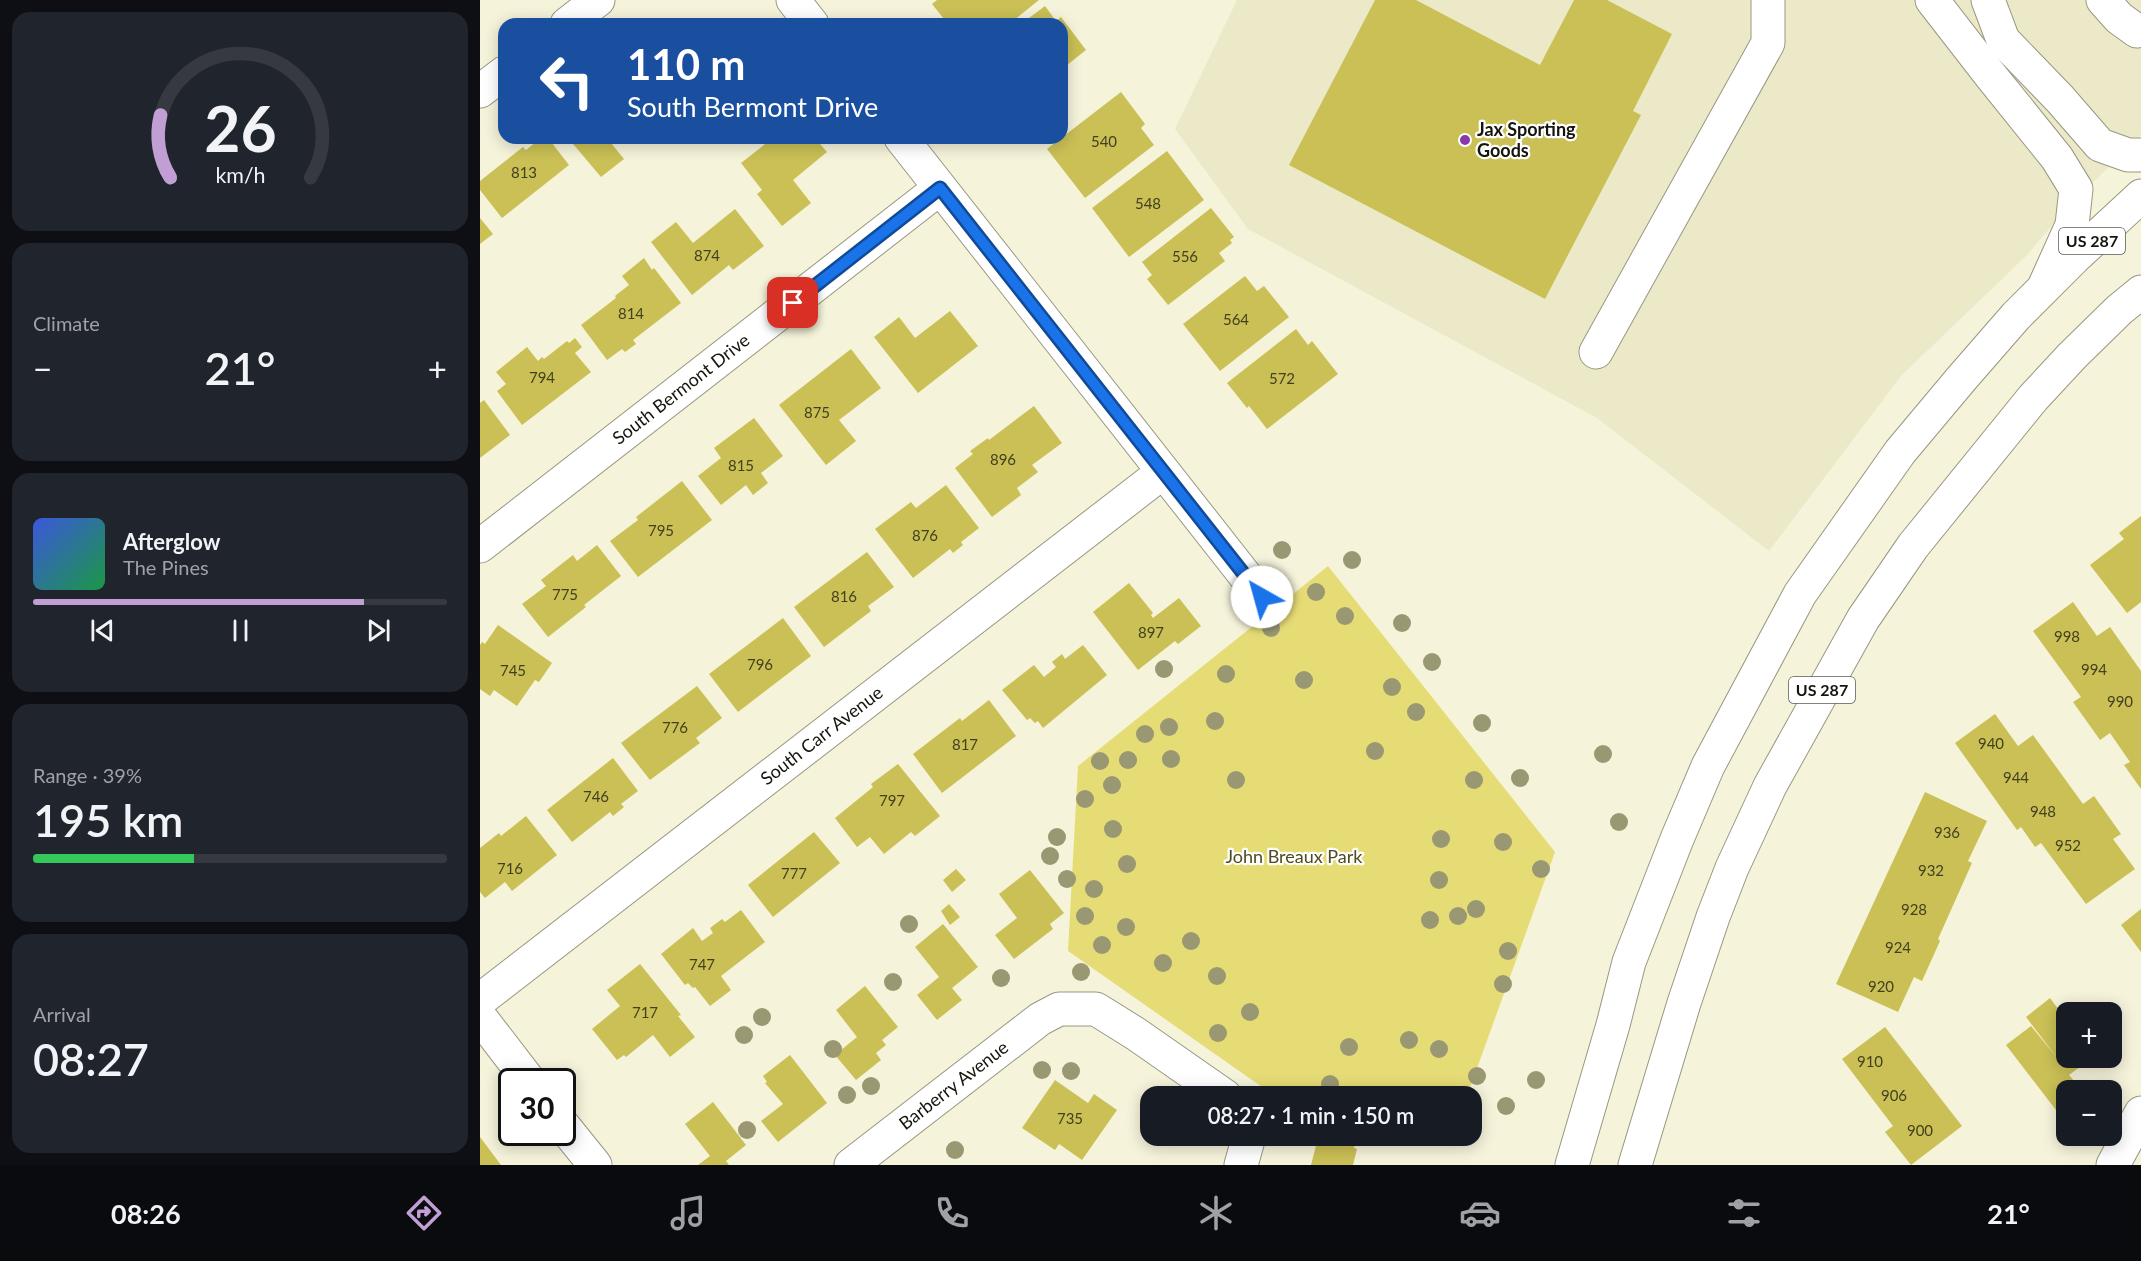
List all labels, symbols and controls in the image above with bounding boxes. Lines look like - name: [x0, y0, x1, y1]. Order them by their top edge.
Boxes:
- text: 110 m: [627, 39, 745, 89]
- icon: left: [528, 42, 606, 120]
- text: 26: [204, 90, 276, 165]
- text: South Bermont Drive: [627, 90, 878, 123]
- place label: Jax Sporting Goods: [1477, 118, 1576, 161]
- house number: 540: [1091, 132, 1117, 150]
- marker: Jax Sporting Goods: [1458, 133, 1472, 147]
- text: km/h: [215, 163, 265, 189]
- house number: 813: [511, 163, 537, 181]
- house number: 548: [1135, 194, 1161, 212]
- road number: US 287: [2059, 228, 2125, 254]
- house number: 874: [694, 246, 720, 264]
- house number: 556: [1172, 247, 1198, 265]
- pin: [767, 277, 818, 328]
- icon: arrive: [776, 286, 809, 319]
- house number: 814: [618, 304, 644, 322]
- house number: 564: [1223, 310, 1249, 328]
- text: Climate: [33, 311, 100, 335]
- street label: South Bermont Drive: [608, 328, 754, 449]
- text: 21°: [205, 341, 275, 395]
- text: −: [33, 348, 52, 388]
- text: +: [428, 348, 447, 388]
- house number: 794: [529, 368, 555, 386]
- house number: 572: [1269, 369, 1295, 387]
- house number: 875: [804, 403, 830, 421]
- house number: 896: [990, 450, 1016, 468]
- house number: 815: [728, 456, 754, 474]
- house number: 795: [648, 521, 674, 539]
- house number: 876: [912, 526, 938, 544]
- text: Afterglow: [123, 528, 220, 555]
- text: The Pines: [123, 555, 209, 579]
- position arrow: [1230, 565, 1294, 629]
- house number: 775: [552, 585, 578, 603]
- house number: 816: [831, 587, 857, 605]
- icon: previous: [86, 614, 119, 647]
- icon: pause: [224, 614, 257, 647]
- icon: next: [362, 614, 395, 647]
- house number: 897: [1138, 623, 1164, 641]
- house number: 998: [2054, 627, 2080, 645]
- house number: 796: [747, 655, 773, 673]
- house number: 994: [2081, 660, 2107, 678]
- house number: 745: [500, 661, 526, 679]
- road number: US 287: [1789, 677, 1855, 703]
- street label: South Carr Avenue: [756, 681, 887, 789]
- house number: 990: [2107, 692, 2133, 710]
- house number: 776: [662, 718, 688, 736]
- house number: 940: [1978, 734, 2004, 752]
- house number: 817: [952, 735, 978, 753]
- text: Range · 39%: [33, 763, 142, 787]
- house number: 944: [2003, 768, 2029, 786]
- house number: 746: [583, 787, 609, 805]
- house number: 797: [879, 791, 905, 809]
- text: 195 km: [33, 793, 183, 847]
- house number: 948: [2030, 802, 2056, 820]
- house number: 936: [1934, 823, 1960, 841]
- house number: 952: [2055, 836, 2081, 854]
- park label: John Breaux Park: [1225, 845, 1363, 867]
- house number: 716: [497, 859, 523, 877]
- house number: 932: [1918, 861, 1944, 879]
- house number: 777: [781, 864, 807, 882]
- house number: 928: [1901, 900, 1927, 918]
- house number: 924: [1885, 938, 1911, 956]
- house number: 747: [689, 955, 715, 973]
- house number: 920: [1868, 977, 1894, 995]
- text: Arrival: [33, 1002, 91, 1026]
- map controls: [2056, 1002, 2122, 1146]
- button: +: [2056, 1002, 2122, 1068]
- house number: 717: [632, 1003, 658, 1021]
- text: 08:27: [33, 1032, 149, 1086]
- street label: Barberry Avenue: [894, 1036, 1012, 1134]
- house number: 910: [1857, 1052, 1883, 1070]
- speed limit sign: 30: [498, 1068, 576, 1146]
- button: −: [2056, 1080, 2122, 1146]
- house number: 906: [1881, 1086, 1907, 1104]
- text: 08:27 · 1 min · 150 m: [1208, 1102, 1414, 1129]
- house number: 735: [1057, 1109, 1083, 1127]
- house number: 900: [1907, 1121, 1933, 1139]
- icon: directions: [403, 1192, 445, 1234]
- icon: music: [667, 1192, 709, 1234]
- icon: phone: [931, 1192, 973, 1234]
- icon: climate: [1195, 1192, 1237, 1234]
- icon: car: [1459, 1192, 1501, 1234]
- icon: filters: [1723, 1192, 1765, 1234]
- text: 08:26: [111, 1197, 181, 1230]
- text: 21°: [1987, 1197, 2030, 1230]

